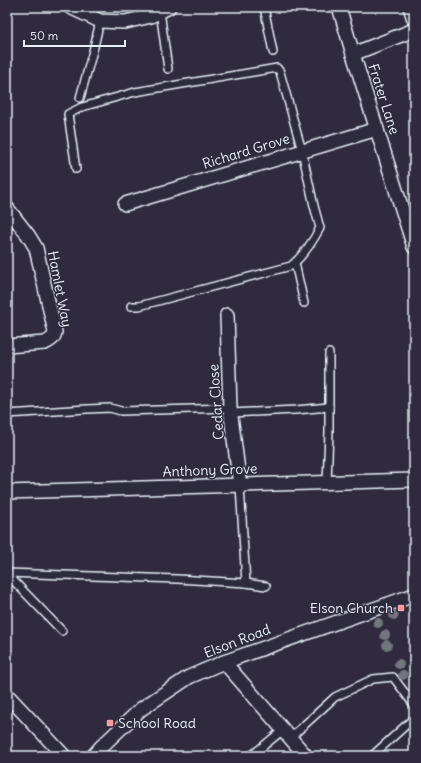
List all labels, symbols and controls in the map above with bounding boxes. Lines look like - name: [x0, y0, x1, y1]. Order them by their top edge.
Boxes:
- scale bar: [24, 22, 125, 48]
- text: 50 m: [30, 28, 59, 43]
- street label: Frater Lane: [364, 61, 404, 137]
- street label: Richard Grove: [200, 129, 292, 173]
- street label: Hamlet Way: [44, 249, 76, 329]
- street label: Cedar Close: [204, 364, 228, 440]
- street label: Anthony Grove: [162, 459, 258, 481]
- place label: Elson Church: [310, 599, 393, 617]
- marker: Elson Church: [396, 603, 406, 613]
- street label: Elson Road: [201, 620, 273, 662]
- place label: School Road: [118, 714, 196, 732]
- marker: School Road: [105, 718, 115, 728]

